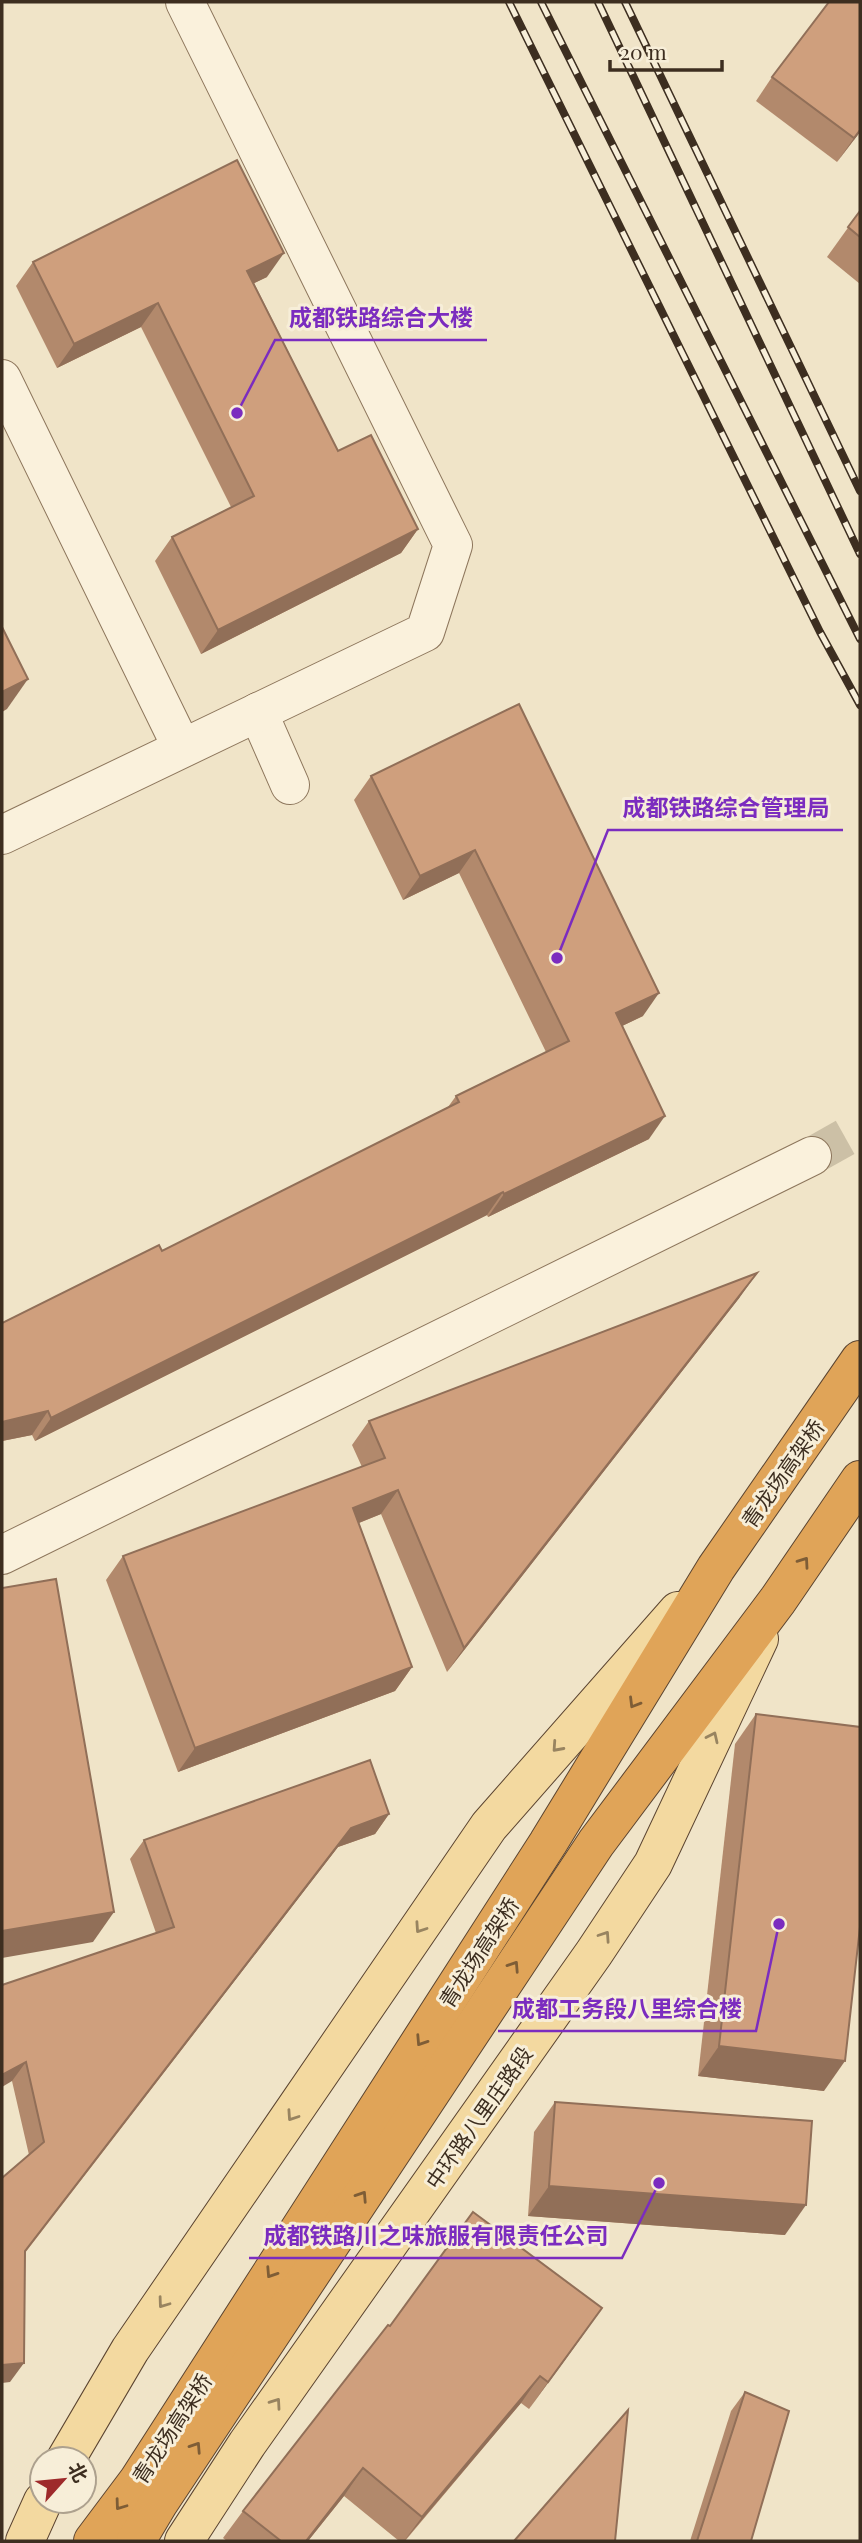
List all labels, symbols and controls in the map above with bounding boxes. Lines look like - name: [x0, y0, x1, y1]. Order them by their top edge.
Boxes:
- scale bar: [610, 28, 722, 72]
- text: 20 m: [620, 37, 667, 65]
- callout: 成都铁路综合大楼: [275, 296, 487, 340]
- text: 成都铁路综合大楼: [289, 301, 473, 332]
- callout: 成都铁路综合管理局: [608, 786, 843, 830]
- text: 成都铁路综合管理局: [623, 791, 830, 822]
- street label: 青龙场高架桥: [734, 1413, 830, 1533]
- one-way arrow: [796, 1557, 808, 1570]
- one-way arrow: [629, 1696, 642, 1709]
- one-way arrow: [705, 1732, 719, 1744]
- one-way arrow: [553, 1739, 565, 1752]
- street label: 青龙场高架桥: [432, 1892, 524, 2012]
- one-way arrow: [416, 1920, 428, 1933]
- one-way arrow: [596, 1931, 609, 1944]
- one-way arrow: [506, 1961, 518, 1974]
- callout: 成都工务段八里综合楼: [498, 1987, 756, 2031]
- text: 成都工务段八里综合楼: [512, 1992, 742, 2023]
- one-way arrow: [417, 2033, 429, 2046]
- street label: 中环路八里庄路段: [418, 2040, 538, 2194]
- one-way arrow: [288, 2108, 300, 2121]
- one-way arrow: [353, 2191, 366, 2204]
- callout: 成都铁路川之味旅服有限责任公司: [249, 2214, 622, 2258]
- text: 成都铁路川之味旅服有限责任公司: [264, 2219, 609, 2250]
- one-way arrow: [267, 2266, 280, 2279]
- one-way arrow: [159, 2295, 171, 2308]
- street label: 青龙场高架桥: [125, 2368, 217, 2488]
- one-way arrow: [268, 2398, 280, 2411]
- one-way arrow: [187, 2442, 200, 2455]
- north arrow: [28, 2445, 98, 2515]
- text: 北: [63, 2457, 95, 2486]
- one-way arrow: [116, 2497, 128, 2510]

